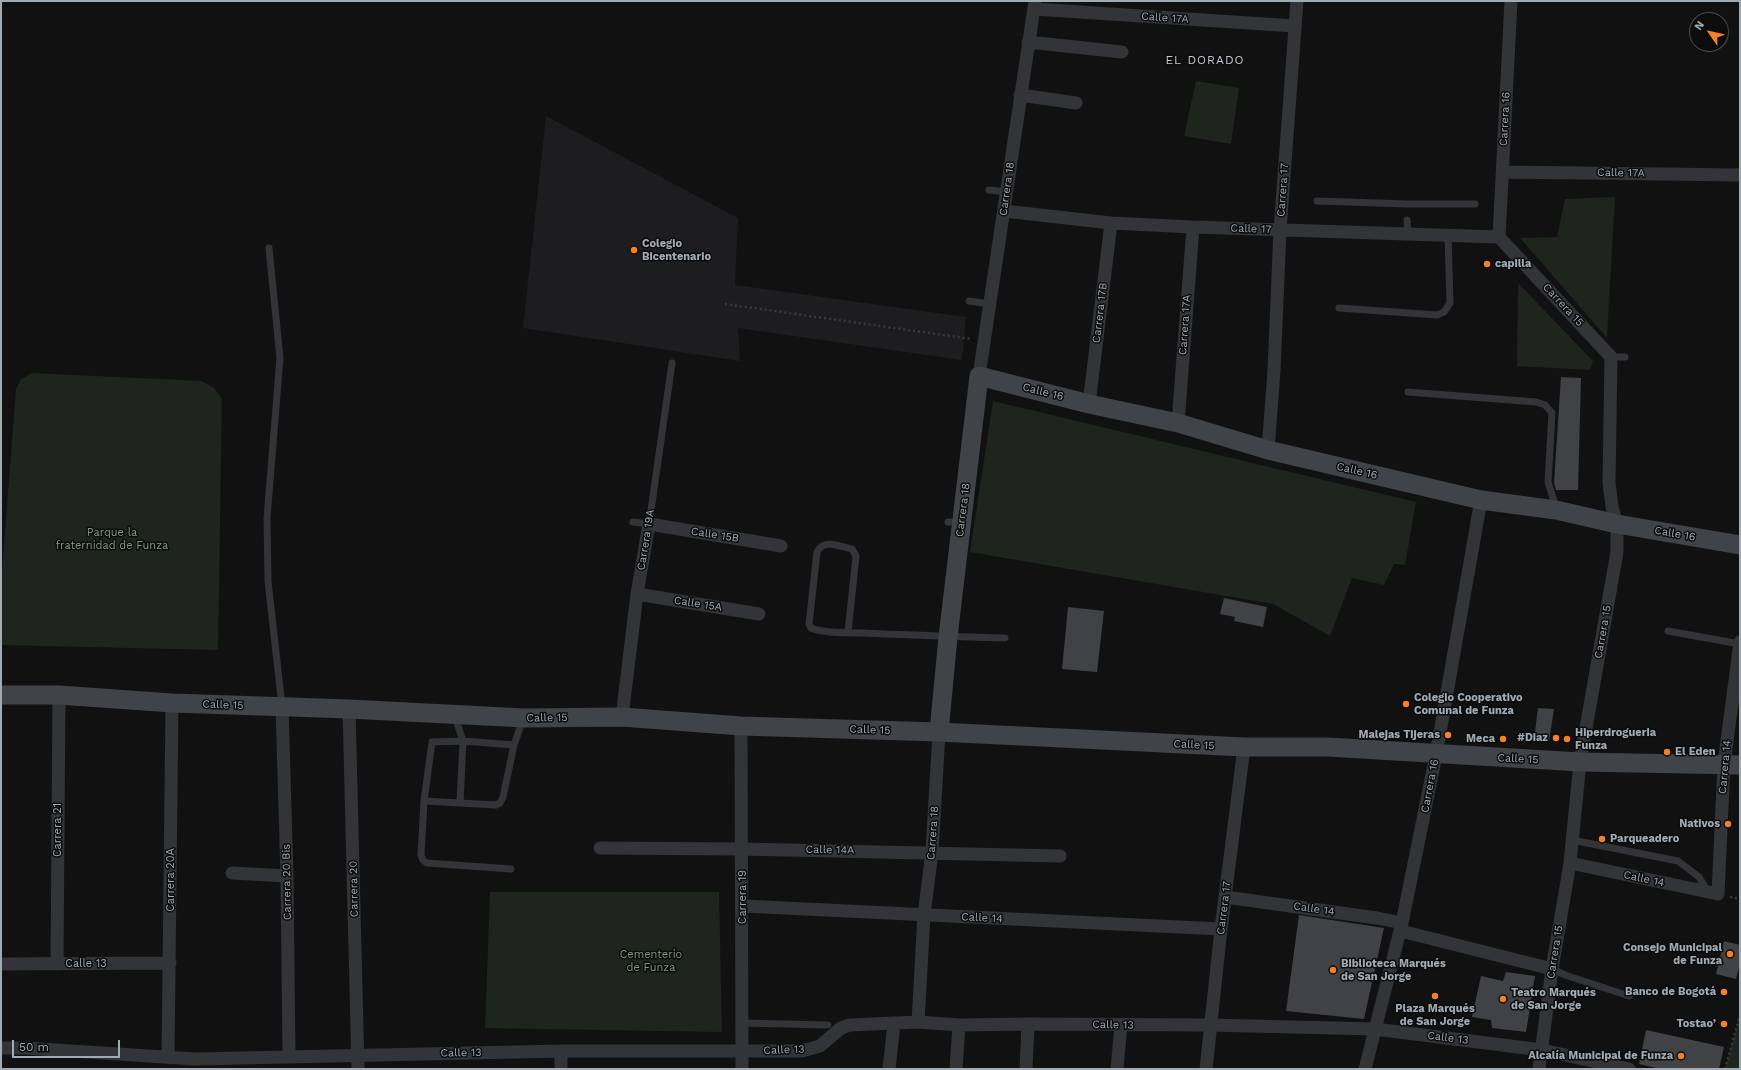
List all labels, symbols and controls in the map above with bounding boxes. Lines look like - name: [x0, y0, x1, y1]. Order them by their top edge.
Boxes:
- street label: Calle 17A: [1141, 10, 1189, 26]
- north arrow: [1689, 12, 1729, 52]
- text: N: [1692, 19, 1707, 33]
- district label: EL DORADO: [1165, 53, 1245, 67]
- street label: Carrera 16: [1497, 92, 1513, 146]
- street label: Carrera 18: [997, 161, 1017, 217]
- street label: Carrera 17: [1275, 163, 1291, 217]
- street label: Calle 17A: [1597, 166, 1645, 180]
- street label: Calle 17: [1230, 222, 1272, 236]
- place label: Colegio Bicentenario: [642, 237, 711, 263]
- marker: Colegio Bicentenario: [629, 245, 639, 255]
- place label: capilla: [1495, 257, 1531, 271]
- marker: capilla: [1482, 259, 1492, 269]
- street label: Carrera 15: [1540, 281, 1586, 329]
- street label: Carrera 17B: [1090, 282, 1110, 344]
- street label: Carrera 17A: [1176, 294, 1194, 356]
- street label: Calle 16: [1021, 381, 1065, 403]
- street label: Calle 16: [1335, 460, 1379, 482]
- street label: Carrera 18: [953, 482, 973, 538]
- street label: Carrera 19A: [635, 509, 657, 571]
- street label: Calle 16: [1653, 524, 1697, 544]
- street label: Calle 15B: [690, 525, 740, 545]
- park label: Parque la fraternidad de Funza: [56, 526, 168, 552]
- street label: Calle 15A: [673, 594, 723, 614]
- street label: Carrera 15: [1592, 604, 1614, 660]
- place label: Colegio Cooperativo Comunal de Funza: [1414, 691, 1523, 717]
- street label: Calle 15: [202, 698, 244, 712]
- marker: Colegio Cooperativo Comunal de Funza: [1401, 699, 1411, 709]
- street label: Calle 15: [526, 711, 568, 725]
- street label: Calle 15: [849, 723, 891, 737]
- place label: Hiperdrogueria Funza: [1575, 726, 1656, 752]
- place label: Malejas Tijeras: [1358, 728, 1440, 742]
- marker: Malejas Tijeras: [1443, 730, 1453, 740]
- place label: #Diaz: [1517, 731, 1548, 745]
- place label: Meca: [1466, 732, 1495, 746]
- marker: #Diaz: [1551, 733, 1561, 743]
- marker: Meca: [1498, 734, 1508, 744]
- marker: Hiperdrogueria Funza: [1562, 734, 1572, 744]
- street label: Calle 15: [1173, 737, 1215, 753]
- street label: Carrera 14: [1716, 739, 1734, 795]
- place label: El Eden: [1675, 745, 1716, 759]
- marker: El Eden: [1662, 747, 1672, 757]
- street label: Calle 15: [1497, 751, 1539, 767]
- street label: Carrera 16: [1418, 758, 1442, 814]
- street label: Carrera 21: [51, 803, 65, 857]
- street label: Carrera 18: [925, 805, 941, 861]
- place label: Nativos: [1679, 817, 1720, 831]
- marker: Nativos: [1723, 819, 1733, 829]
- place label: Parqueadero: [1610, 832, 1679, 846]
- marker: Parqueadero: [1597, 834, 1607, 844]
- street label: Calle 14A: [805, 843, 855, 857]
- street label: Carrera 20 Bis: [280, 844, 294, 920]
- street label: Carrera 20A: [164, 848, 178, 912]
- street label: Carrera 20: [347, 861, 361, 917]
- street label: Calle 14: [1622, 868, 1666, 890]
- street label: Carrera 19: [736, 870, 750, 924]
- street label: Carrera 17: [1214, 881, 1234, 935]
- street label: Calle 14: [1292, 900, 1336, 918]
- street label: Calle 14: [961, 910, 1003, 926]
- street label: Carrera 15: [1544, 924, 1566, 980]
- place label: Consejo Municipal de Funza: [1623, 941, 1722, 967]
- park label: Cementerio de Funza: [620, 948, 682, 974]
- marker: Consejo Municipal de Funza: [1725, 949, 1735, 959]
- street label: Calle 13: [65, 957, 107, 971]
- place label: Biblioteca Marqués de San Jorge: [1341, 957, 1446, 983]
- marker: Biblioteca Marqués de San Jorge: [1328, 965, 1338, 975]
- place label: Banco de Bogotá: [1625, 985, 1716, 999]
- place label: Teatro Marqués de San Jorge: [1511, 986, 1596, 1012]
- marker: Banco de Bogotá: [1719, 987, 1729, 997]
- marker: Plaza Marqués de San Jorge: [1430, 991, 1440, 1001]
- marker: Teatro Marqués de San Jorge: [1498, 994, 1508, 1004]
- place label: Plaza Marqués de San Jorge: [1395, 1002, 1475, 1028]
- place label: Tostao’: [1677, 1017, 1716, 1031]
- street label: Calle 13: [1092, 1018, 1134, 1032]
- marker: Tostao’: [1719, 1019, 1729, 1029]
- street label: Calle 13: [1427, 1029, 1469, 1047]
- scale bar: [14, 1032, 122, 1058]
- text: 50 m: [19, 1040, 49, 1054]
- street label: Calle 13: [763, 1043, 805, 1057]
- street label: Calle 13: [440, 1046, 482, 1060]
- place label: Alcalía Municipal de Funza: [1528, 1049, 1673, 1063]
- marker: Alcalía Municipal de Funza: [1676, 1051, 1686, 1061]

